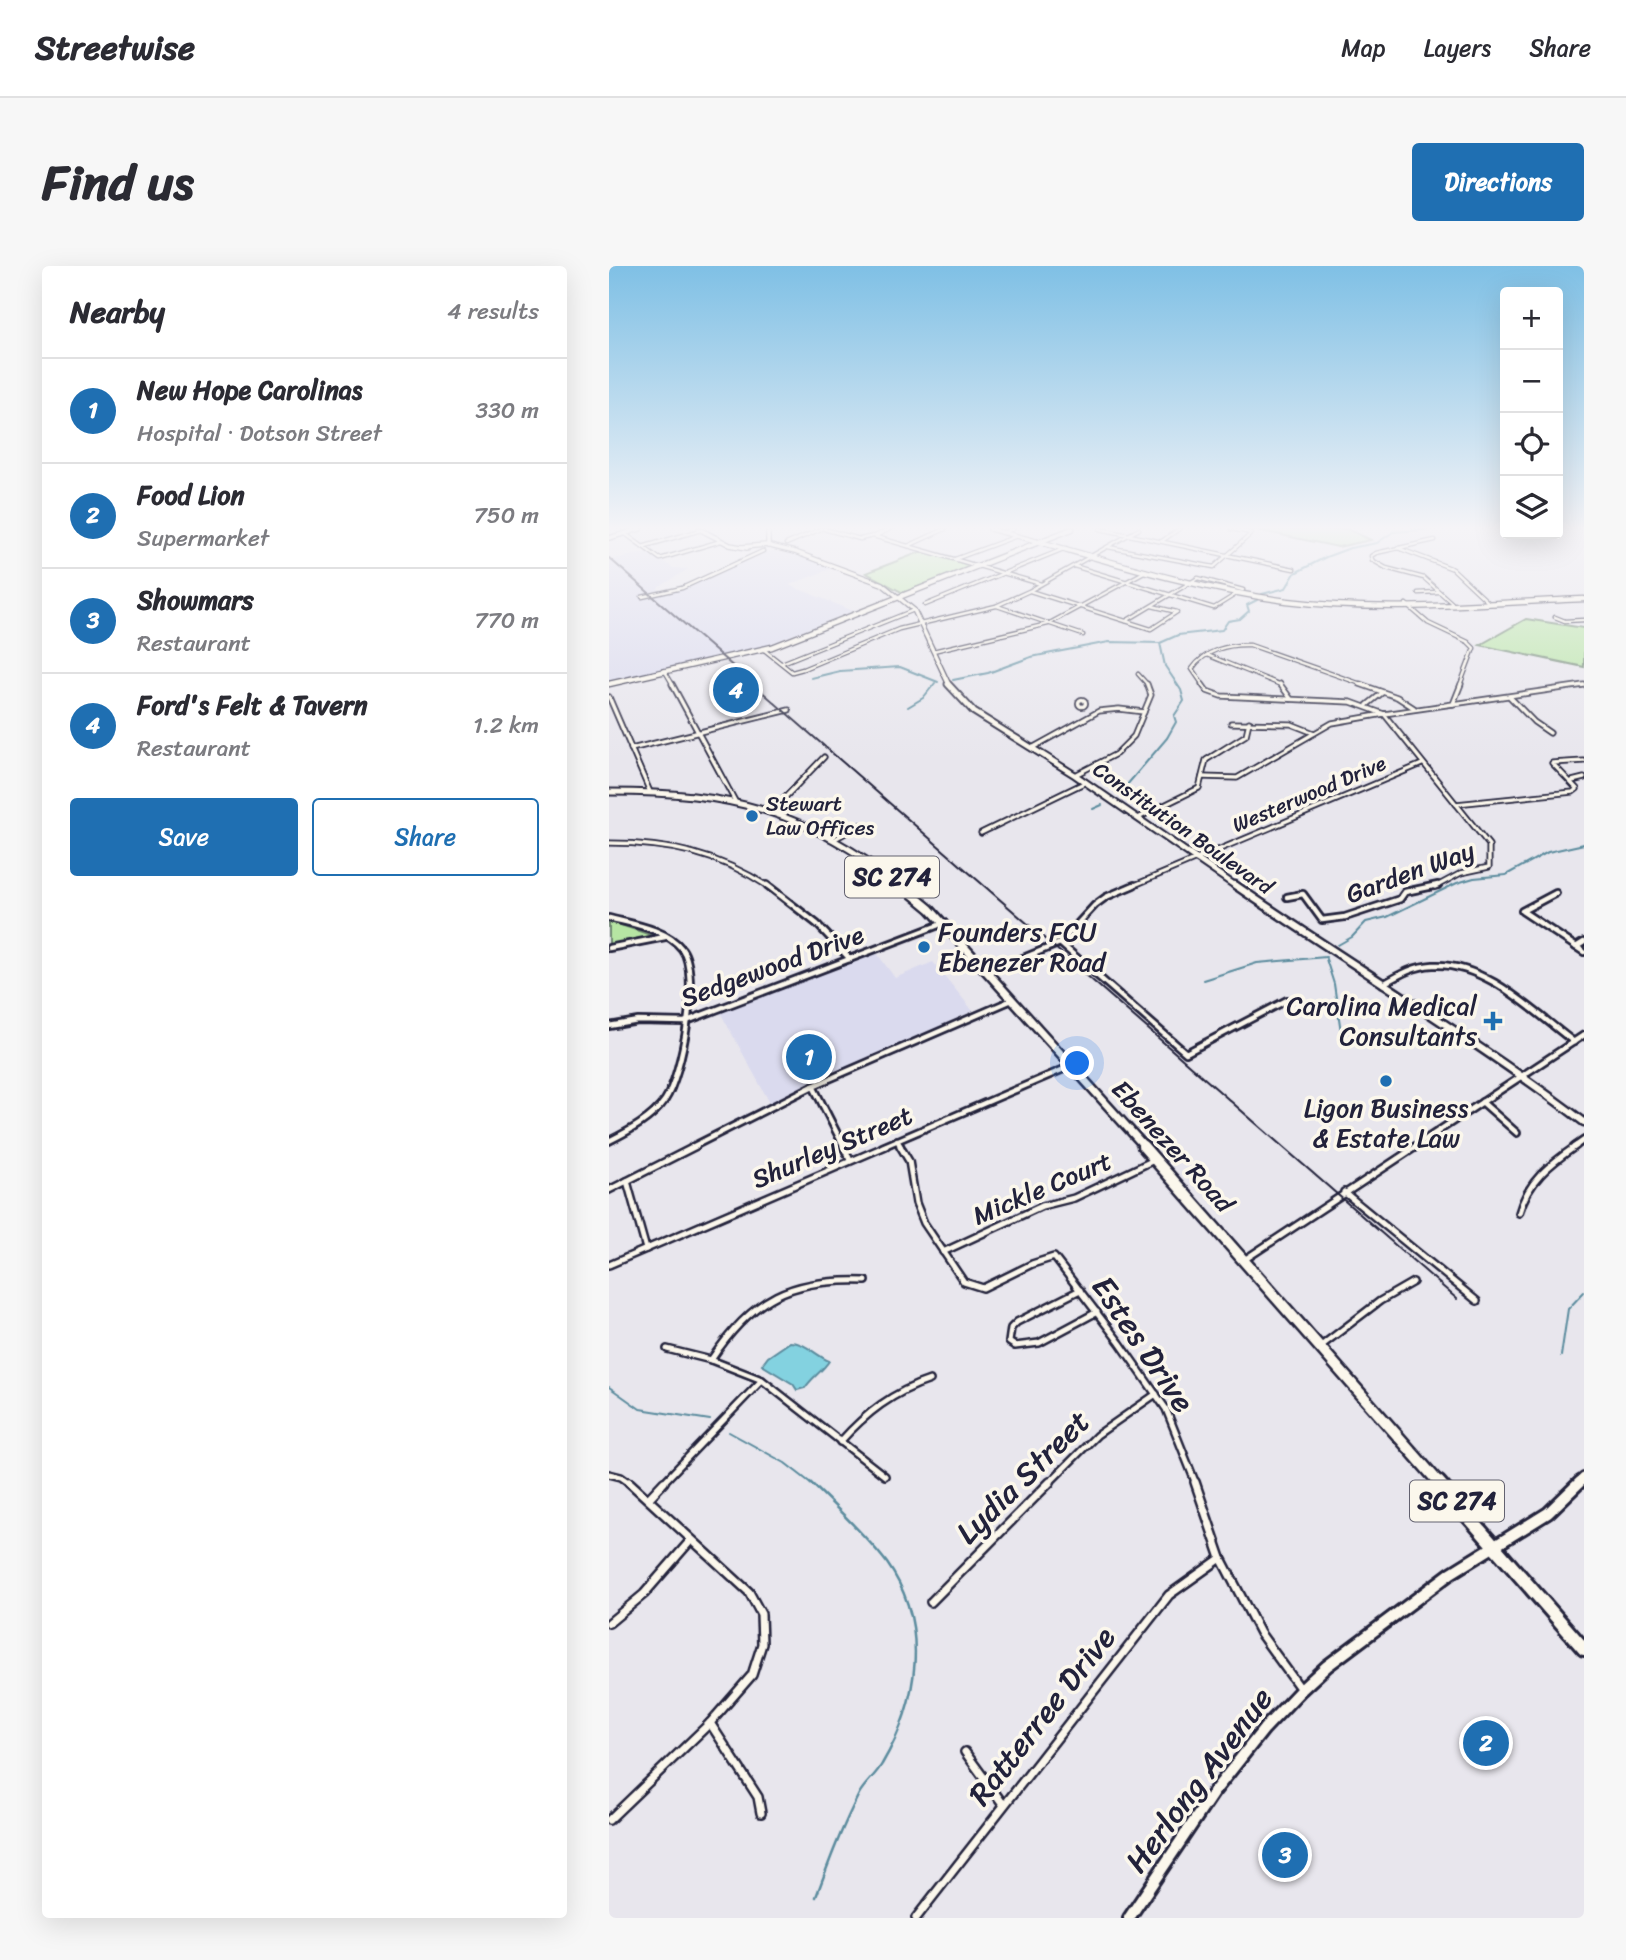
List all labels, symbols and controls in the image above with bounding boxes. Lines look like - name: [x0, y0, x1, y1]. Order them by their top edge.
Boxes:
- text: Streetwise: [35, 19, 195, 77]
- text: Map: [1341, 27, 1386, 69]
- text: Layers: [1424, 27, 1491, 69]
- text: Share: [1529, 27, 1591, 69]
- text: Find us: [42, 139, 194, 226]
- button: Directions: [1412, 143, 1584, 221]
- text: Nearby: [70, 285, 165, 339]
- map controls: [1500, 287, 1563, 539]
- button: +: [1500, 287, 1563, 350]
- text: 4 results: [447, 291, 539, 332]
- button: −: [1500, 350, 1563, 413]
- text: New Hope Carolinas: [137, 367, 363, 413]
- text: 1: [88, 390, 98, 431]
- text: 330 m: [476, 390, 539, 431]
- text: Hospital · Dotson Street: [137, 413, 382, 454]
- button: locate: [1500, 413, 1563, 476]
- text: Food Lion: [137, 472, 244, 518]
- button: layers: [1500, 476, 1563, 539]
- text: 2: [86, 495, 100, 536]
- text: 750 m: [474, 495, 539, 536]
- text: Supermarket: [137, 518, 269, 559]
- text: Showmars: [137, 577, 254, 623]
- text: 3: [87, 600, 99, 641]
- text: 770 m: [475, 600, 539, 641]
- text: Restaurant: [137, 623, 251, 664]
- pin: 4: [713, 664, 759, 716]
- text: Ford's Felt & Tavern: [137, 682, 368, 728]
- text: 4: [86, 705, 100, 746]
- text: 1.2 km: [473, 705, 539, 746]
- text: Restaurant: [137, 728, 251, 769]
- street label: Westerwood Drive: [1226, 744, 1392, 844]
- street label: Constitution Boulevard: [1085, 751, 1283, 906]
- place label: Stewart Law Offices: [766, 785, 874, 847]
- button: Save: [70, 798, 298, 876]
- button: Share: [312, 798, 539, 876]
- marker: Stewart Law Offices: [744, 808, 760, 824]
- street label: Garden Way: [1339, 827, 1482, 917]
- road number: SC 274: [845, 856, 939, 898]
- place label: Founders FCU Ebenezer Road: [938, 909, 1108, 985]
- street label: Sedgewood Drive: [674, 911, 871, 1021]
- marker: Founders FCU Ebenezer Road: [916, 939, 932, 955]
- place label: Carolina Medical Consultants: [1286, 983, 1478, 1059]
- marker: Carolina Medical Consultants: [1483, 1011, 1503, 1031]
- pin: 1: [786, 1031, 832, 1083]
- your location: [1060, 1046, 1094, 1080]
- street label: Ebenezer Road: [1100, 1068, 1248, 1225]
- marker: Ligon Business & Estate Law: [1378, 1073, 1394, 1089]
- place label: Ligon Business & Estate Law: [1304, 1085, 1469, 1161]
- street label: Shurley Street: [744, 1092, 920, 1202]
- street label: Mickle Court: [965, 1138, 1119, 1238]
- street label: Estes Drive: [1076, 1264, 1210, 1424]
- street label: Lydia Street: [942, 1396, 1104, 1558]
- road number: SC 274: [1410, 1480, 1504, 1521]
- street label: Ratterree Drive: [953, 1613, 1131, 1819]
- street label: Herlong Avenue: [1110, 1674, 1288, 1886]
- pin: 2: [1463, 1717, 1509, 1769]
- pin: 3: [1262, 1829, 1308, 1881]

